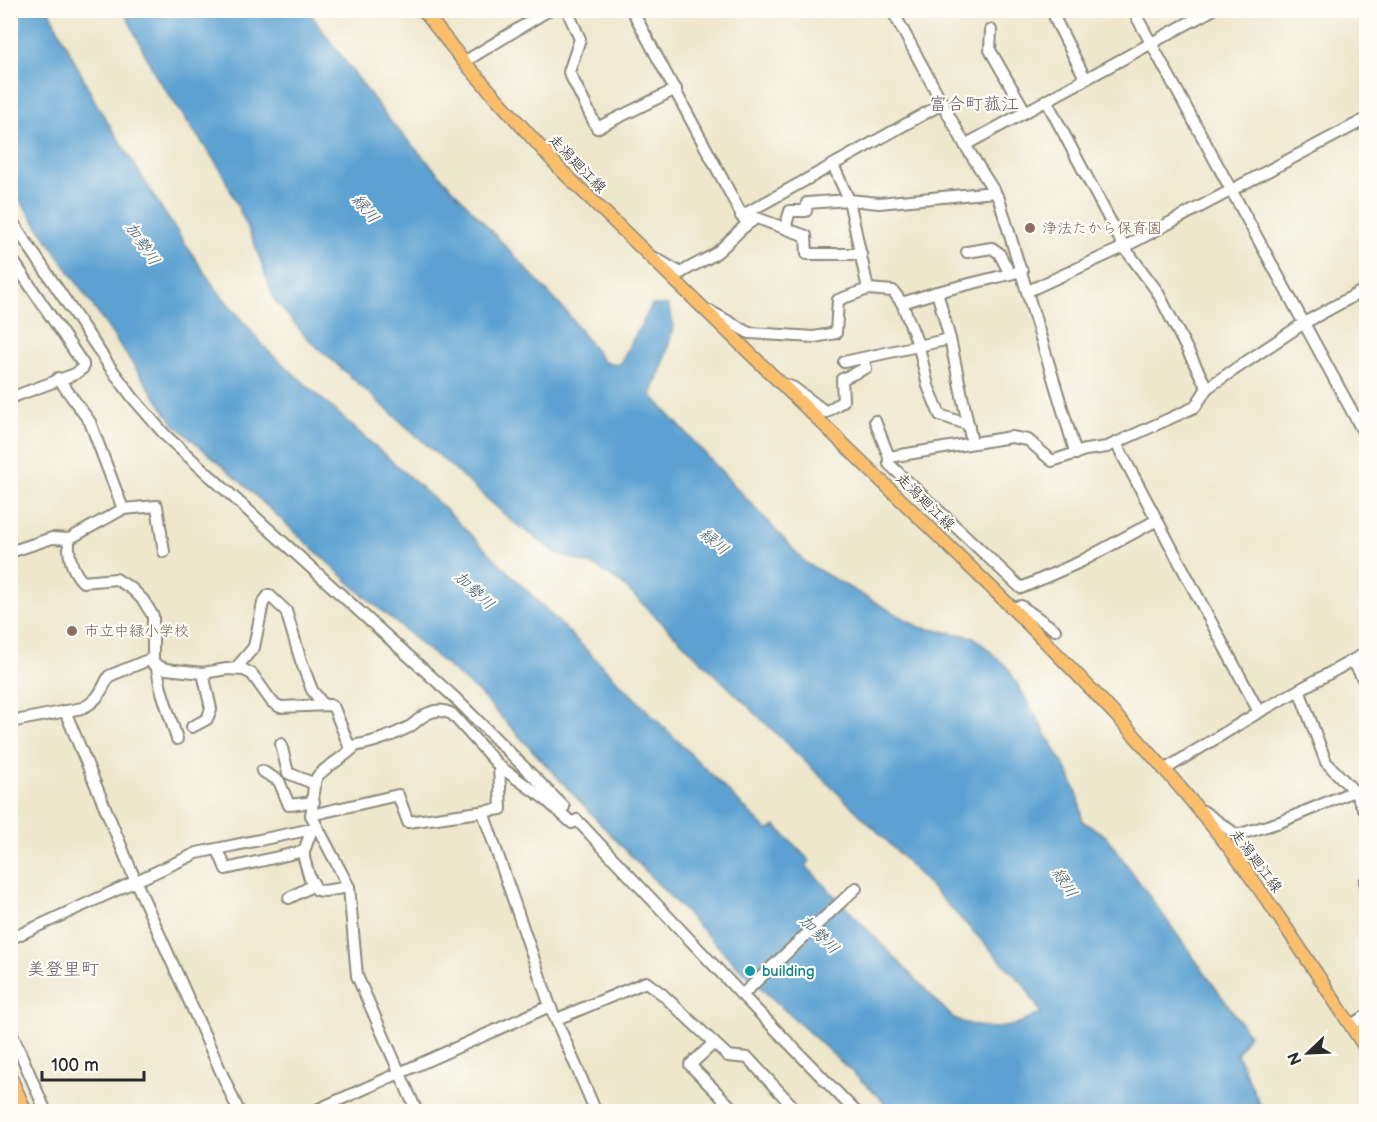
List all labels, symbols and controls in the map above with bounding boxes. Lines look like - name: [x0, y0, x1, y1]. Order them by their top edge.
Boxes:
- district label: 富合町菰江: [929, 94, 1019, 115]
- street label: 走潟廻江線: [544, 130, 610, 198]
- water label: 緑川: [347, 191, 383, 227]
- water label: 加勢川: [121, 219, 163, 269]
- place label: 浄法たから保育園: [1042, 219, 1162, 238]
- marker: 浄法たから保育園: [1023, 221, 1037, 235]
- street label: 走潟廻江線: [891, 469, 959, 535]
- water label: 緑川: [696, 524, 732, 560]
- water label: 加勢川: [450, 568, 498, 614]
- place label: 市立中緑小学校: [84, 622, 189, 641]
- marker: 市立中緑小学校: [65, 624, 79, 638]
- street label: 走潟廻江線: [1226, 825, 1286, 897]
- water label: 緑川: [1047, 864, 1081, 902]
- water label: 加勢川: [795, 911, 843, 959]
- district label: 美登里町: [27, 959, 99, 980]
- place label: building: [762, 962, 815, 981]
- marker: building: [743, 964, 757, 978]
- north arrow: [1278, 1023, 1338, 1083]
- scale bar: [42, 1044, 144, 1082]
- text: N: [1284, 1049, 1307, 1068]
- text: 100 m: [51, 1055, 99, 1076]

